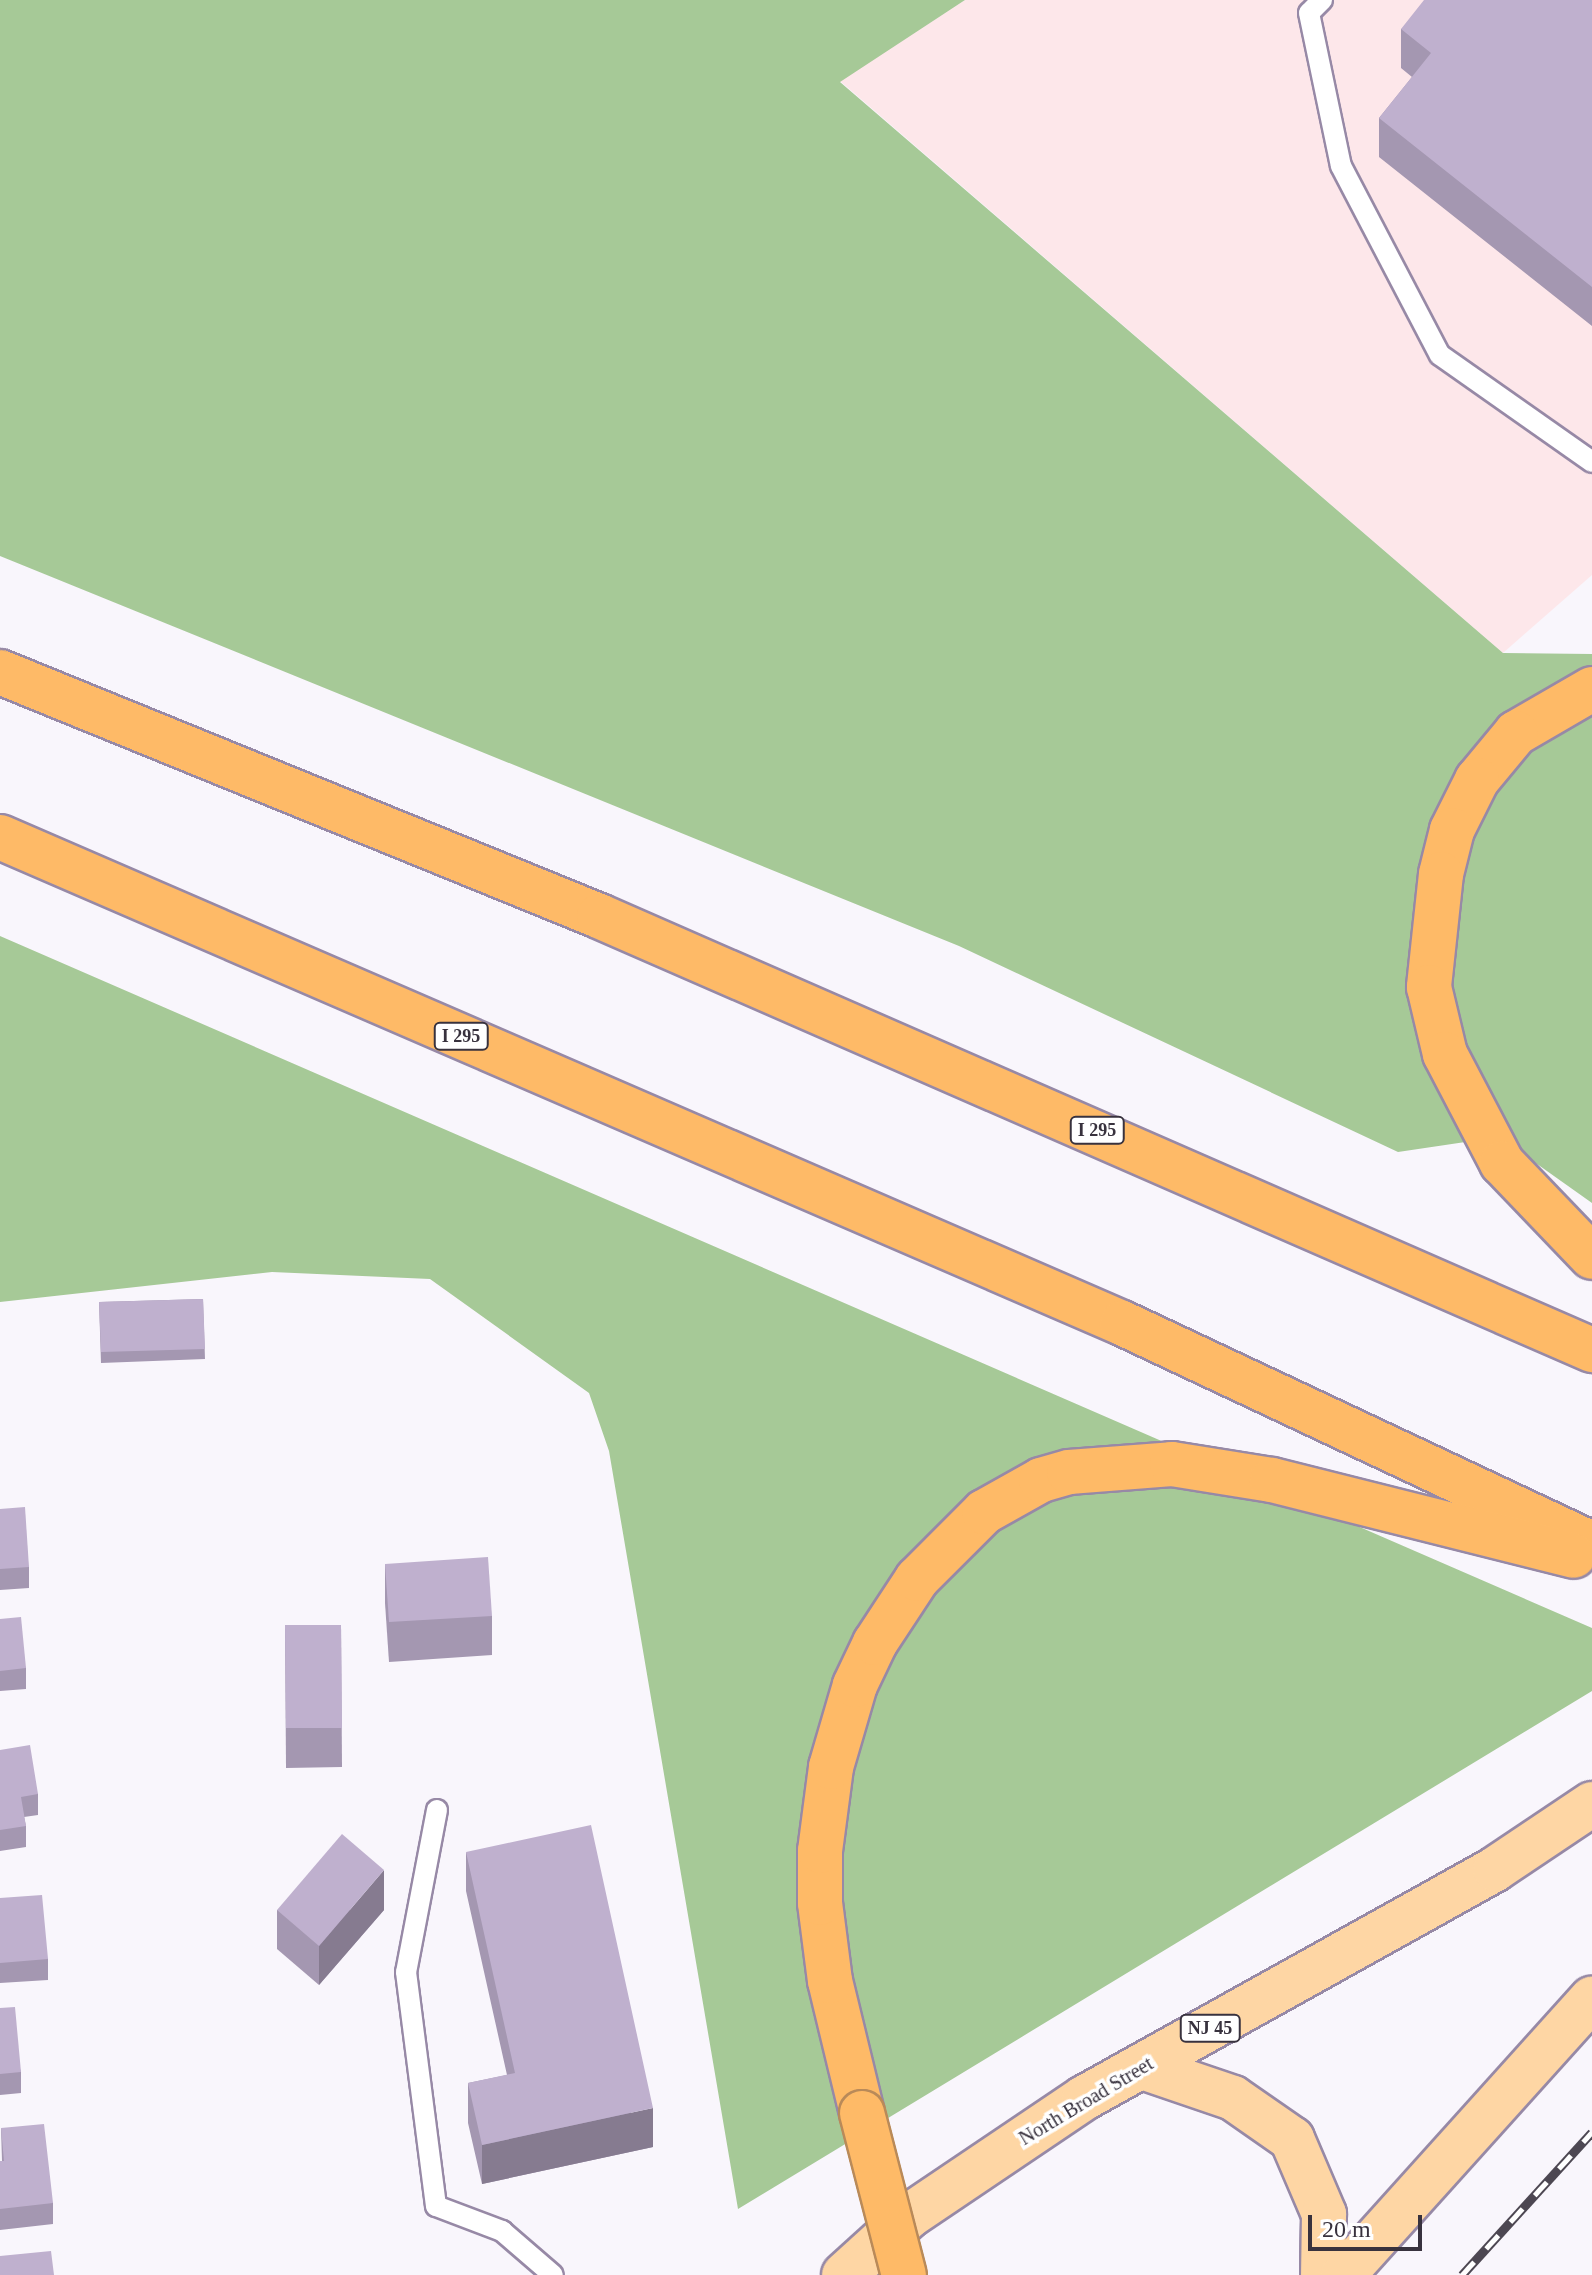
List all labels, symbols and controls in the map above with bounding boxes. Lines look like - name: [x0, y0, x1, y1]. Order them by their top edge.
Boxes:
- road number: I 295: [433, 1022, 489, 1050]
- road number: I 295: [1069, 1116, 1125, 1144]
- road number: NJ 45: [1178, 2014, 1242, 2042]
- street label: North Broad Street: [1015, 2052, 1157, 2150]
- scale bar: [1312, 2199, 1426, 2249]
- text: 20 m: [1322, 2216, 1371, 2242]

